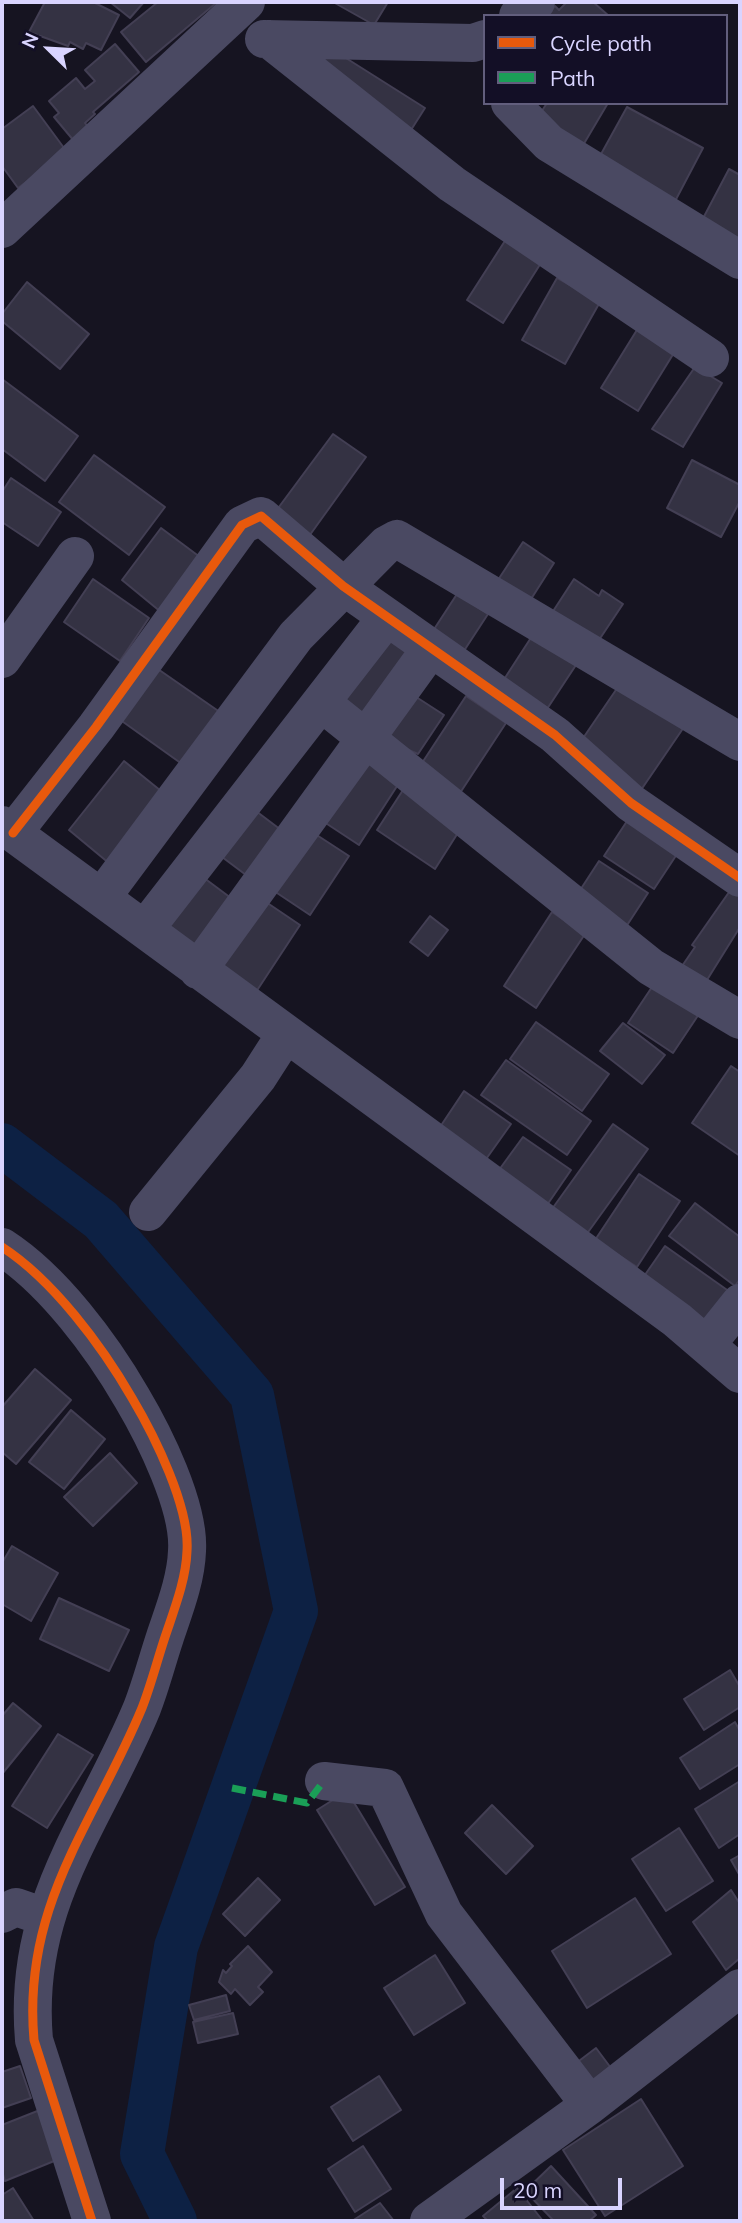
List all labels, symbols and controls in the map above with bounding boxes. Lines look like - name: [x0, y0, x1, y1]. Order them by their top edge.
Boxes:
- north arrow: [14, 14, 84, 84]
- legend: [483, 14, 728, 105]
- text: N: [16, 29, 44, 52]
- text: Cycle path: [550, 30, 652, 56]
- text: Path: [550, 65, 595, 91]
- scale bar: [504, 2164, 626, 2208]
- text: 20 m: [513, 2177, 562, 2203]

